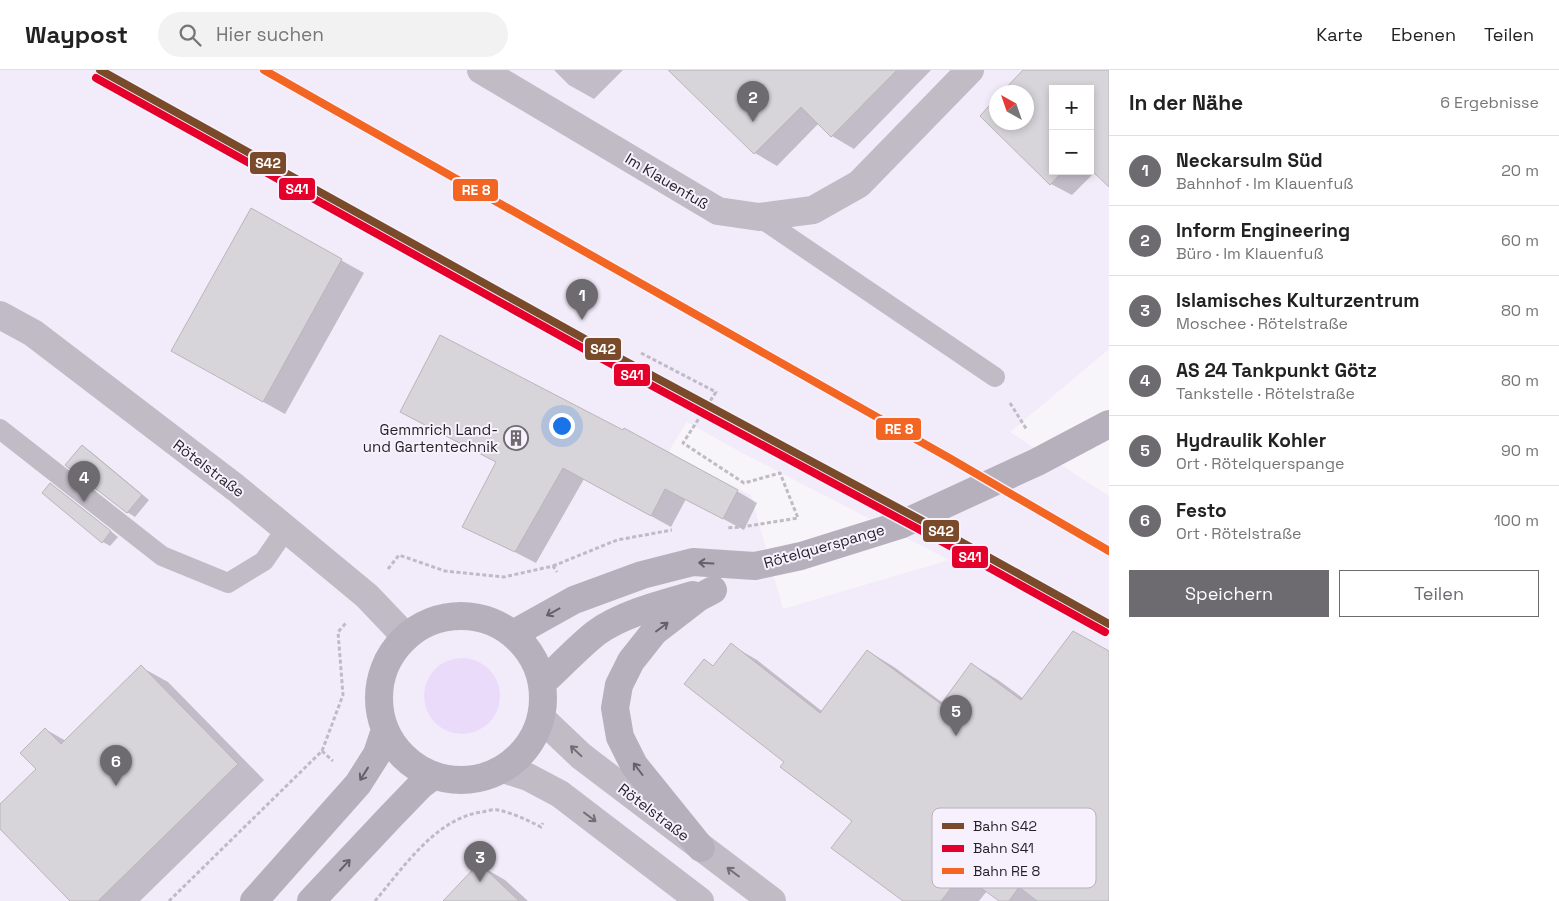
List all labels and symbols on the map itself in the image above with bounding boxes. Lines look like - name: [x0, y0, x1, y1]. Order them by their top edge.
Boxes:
- pin: 2: [737, 81, 769, 122]
- north arrow: [989, 85, 1034, 130]
- street label: Im Klauenfuß: [622, 149, 712, 213]
- line badge: S42: [249, 151, 287, 175]
- text: S42: [255, 154, 281, 172]
- line badge: S41: [278, 177, 316, 201]
- line badge: RE 8: [452, 178, 499, 202]
- text: S41: [285, 180, 309, 198]
- text: RE 8: [462, 181, 491, 199]
- pin: 1: [566, 279, 598, 320]
- line badge: S42: [584, 337, 622, 361]
- text: S42: [590, 340, 616, 358]
- line badge: S41: [613, 363, 651, 387]
- text: S41: [620, 366, 644, 384]
- your location: [549, 413, 575, 439]
- line badge: RE 8: [875, 417, 922, 441]
- place label: Gemmrich Land- und Gartentechnik: [363, 420, 498, 456]
- text: RE 8: [885, 420, 914, 438]
- building icon: Gemmrich Land- und Gartentechnik: [503, 425, 529, 451]
- street label: Rötelstraße: [170, 435, 249, 501]
- pin: 4: [68, 461, 100, 502]
- line badge: S42: [922, 519, 960, 543]
- street label: Rötelquerspange: [761, 520, 887, 572]
- text: S42: [928, 522, 954, 540]
- line badge: S41: [951, 545, 989, 569]
- text: S41: [958, 548, 982, 566]
- one-way arrow: [698, 558, 714, 568]
- one-way arrow: [545, 607, 560, 617]
- one-way arrow: [655, 621, 668, 632]
- pin: 5: [940, 695, 972, 736]
- pin: 6: [100, 745, 132, 786]
- one-way arrow: [570, 745, 583, 757]
- one-way arrow: [632, 763, 643, 776]
- one-way arrow: [359, 767, 369, 781]
- street label: Rötelstraße: [615, 779, 694, 845]
- legend: [932, 808, 1096, 888]
- one-way arrow: [583, 812, 596, 823]
- text: Bahn S42: [973, 817, 1037, 835]
- text: Bahn S41: [973, 839, 1034, 857]
- pin: 3: [464, 841, 496, 882]
- one-way arrow: [339, 859, 351, 872]
- text: Bahn RE 8: [973, 862, 1040, 880]
- one-way arrow: [727, 866, 740, 877]

